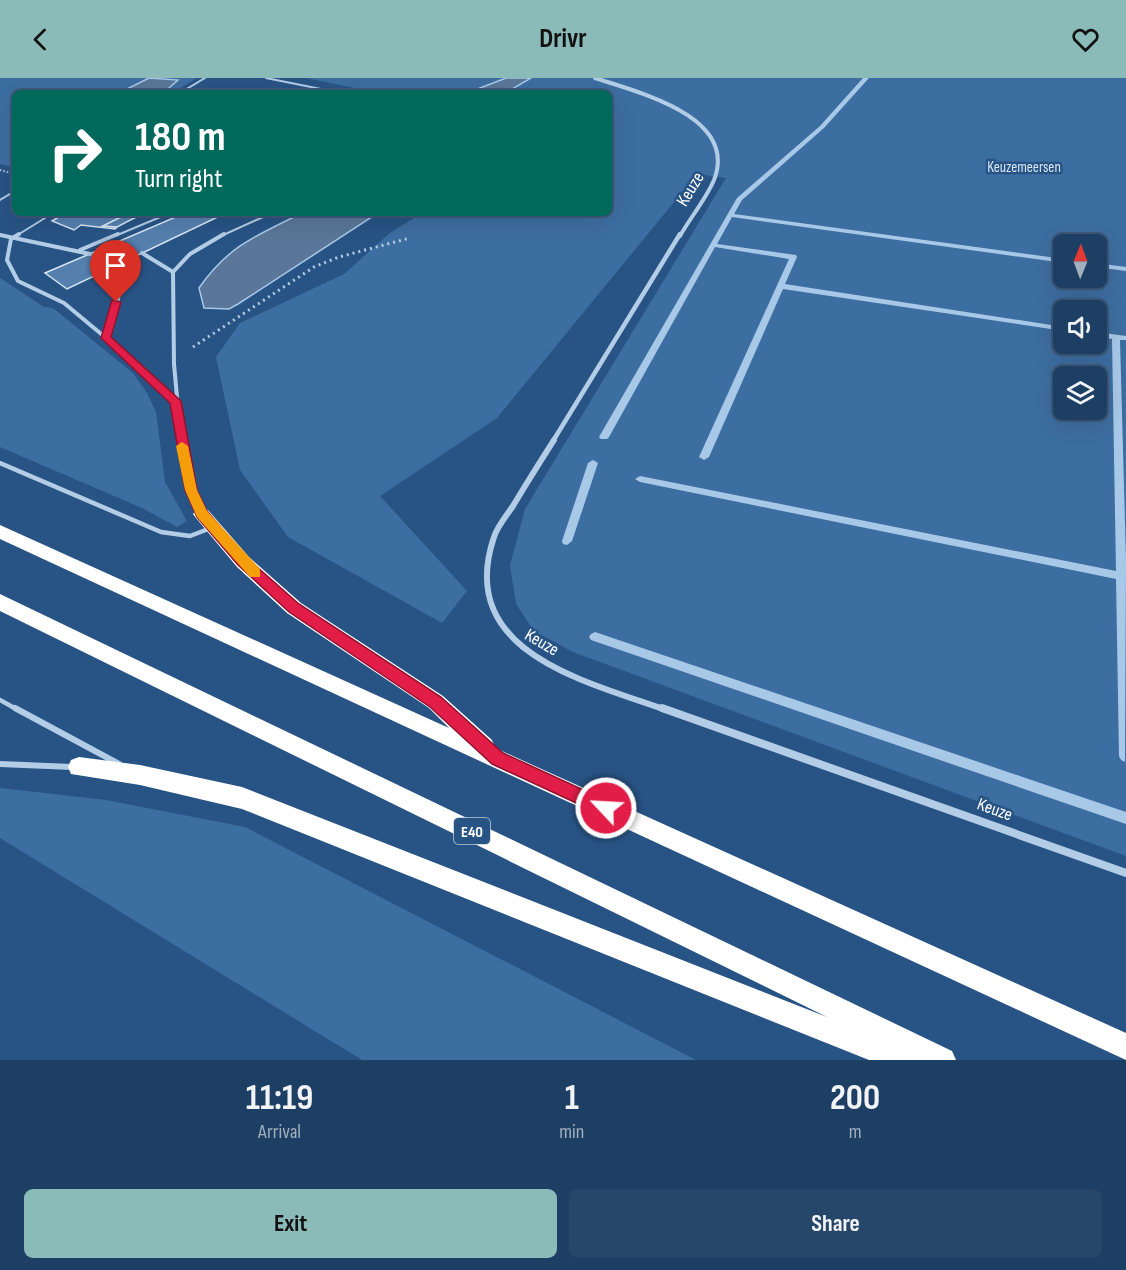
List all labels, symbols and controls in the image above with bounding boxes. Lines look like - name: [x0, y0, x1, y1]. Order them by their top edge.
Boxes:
- icon: back: [24, 23, 57, 56]
- text: Drivr: [539, 23, 587, 55]
- icon: heart: [1069, 23, 1102, 56]
- text: 180 m: [135, 112, 226, 163]
- icon: right: [36, 114, 114, 192]
- park label: Keuzemeersen: [987, 158, 1061, 177]
- text: Turn right: [135, 163, 222, 195]
- street label: Keuze: [672, 168, 709, 210]
- north arrow: [1053, 234, 1107, 288]
- map controls: [1053, 234, 1107, 420]
- pin: [90, 240, 141, 302]
- icon: arrive: [99, 249, 132, 282]
- button: sound: [1053, 300, 1107, 354]
- button: layers: [1053, 366, 1107, 420]
- street label: Keuze: [521, 624, 563, 661]
- position arrow: [574, 776, 638, 840]
- street label: Keuze: [974, 793, 1015, 826]
- road number: E40: [454, 818, 490, 844]
- text: 11:19: [246, 1077, 313, 1120]
- text: 1: [565, 1077, 579, 1120]
- text: 200: [830, 1077, 880, 1120]
- text: Arrival: [258, 1120, 301, 1144]
- text: min: [559, 1120, 584, 1144]
- text: m: [849, 1120, 862, 1144]
- button: Exit: [24, 1189, 557, 1258]
- button: Share: [569, 1189, 1102, 1258]

